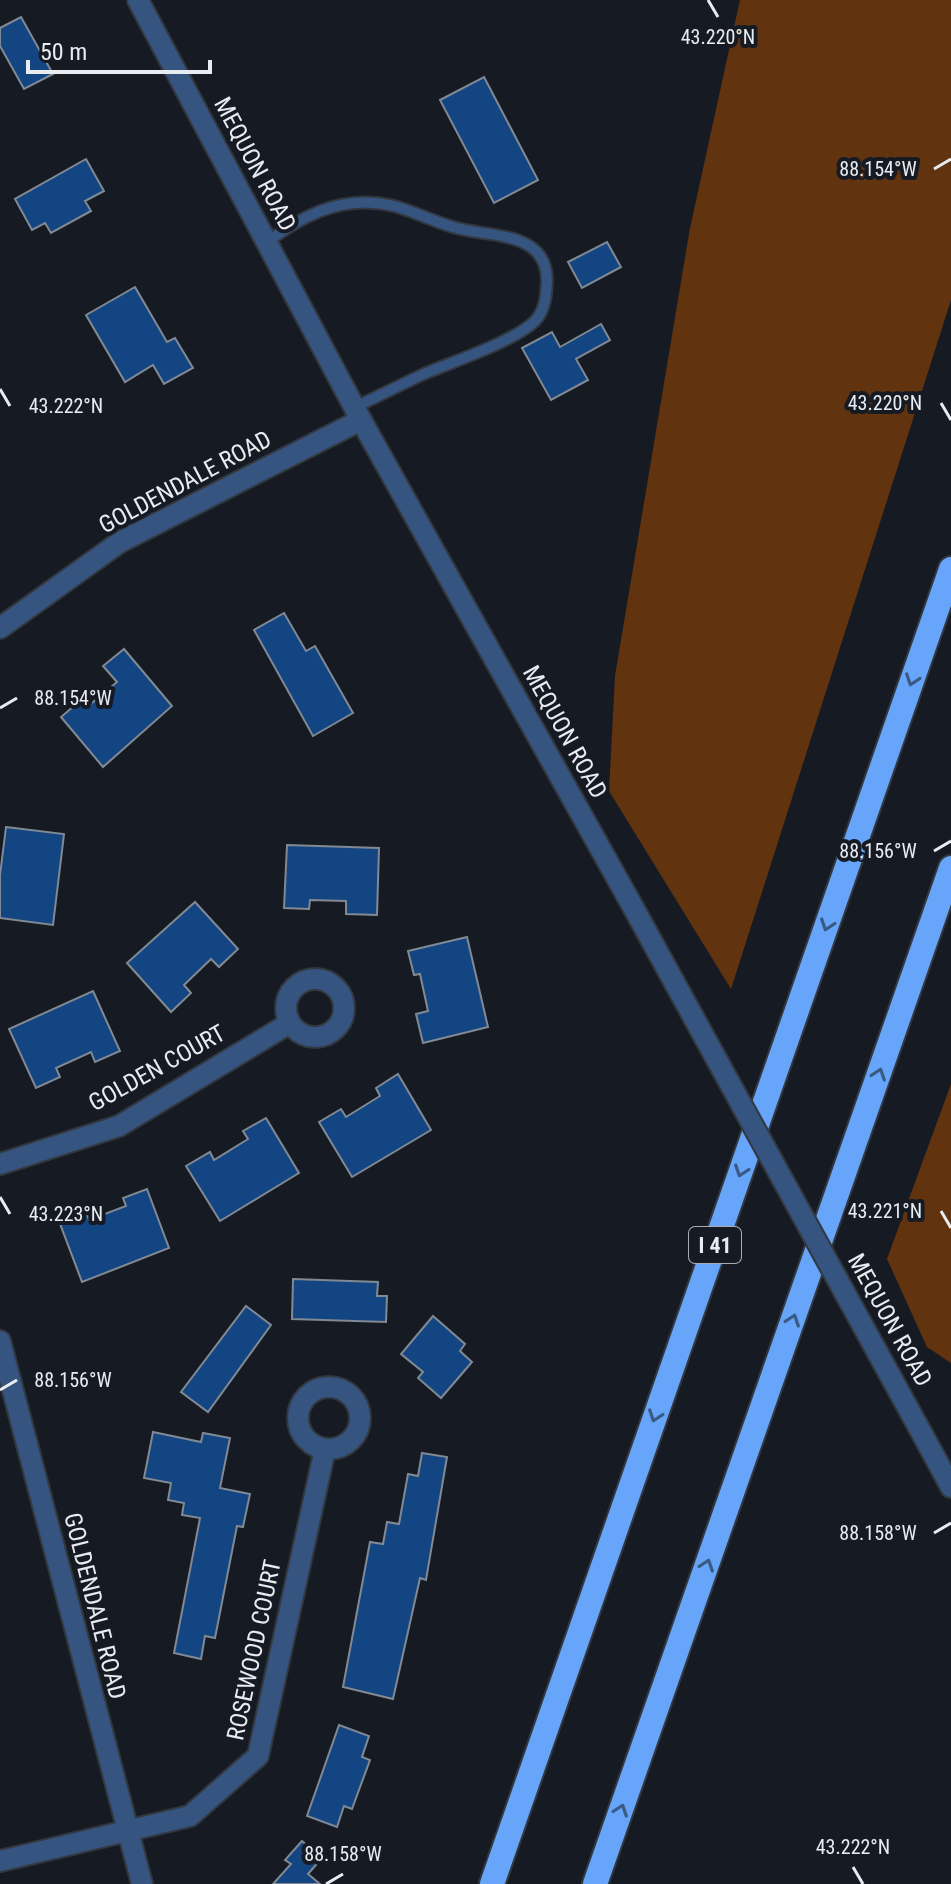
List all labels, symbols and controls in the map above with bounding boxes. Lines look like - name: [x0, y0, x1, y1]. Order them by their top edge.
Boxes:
- scale bar: [28, 24, 210, 74]
- text: 43.220°N: [681, 25, 755, 49]
- text: 50 m: [40, 38, 87, 66]
- street label: MEQUON ROAD: [208, 92, 302, 236]
- text: 88.154°W: [839, 157, 917, 181]
- text: 43.220°N: [848, 391, 922, 415]
- text: 43.222°N: [29, 394, 103, 418]
- street label: GOLDENDALE ROAD: [94, 425, 276, 539]
- street label: MEQUON ROAD: [517, 661, 613, 803]
- one-way arrow: [906, 672, 922, 686]
- text: 88.154°W: [34, 686, 112, 710]
- text: 88.156°W: [839, 839, 917, 863]
- one-way arrow: [820, 917, 836, 931]
- street label: GOLDEN COURT: [84, 1019, 230, 1117]
- one-way arrow: [869, 1068, 885, 1082]
- one-way arrow: [734, 1163, 750, 1177]
- text: 43.221°N: [848, 1199, 922, 1223]
- text: 43.223°N: [29, 1202, 103, 1226]
- road number: I 41: [689, 1227, 741, 1263]
- street label: MEQUON ROAD: [842, 1249, 938, 1391]
- one-way arrow: [783, 1313, 799, 1327]
- text: 88.156°W: [34, 1368, 112, 1392]
- one-way arrow: [649, 1408, 665, 1422]
- street label: GOLDENDALE ROAD: [58, 1510, 132, 1702]
- text: 88.158°W: [839, 1521, 917, 1545]
- street label: ROSEWOOD COURT: [221, 1557, 287, 1743]
- one-way arrow: [697, 1559, 713, 1573]
- one-way arrow: [611, 1804, 627, 1818]
- text: 43.222°N: [816, 1835, 890, 1859]
- text: 88.158°W: [304, 1842, 382, 1866]

